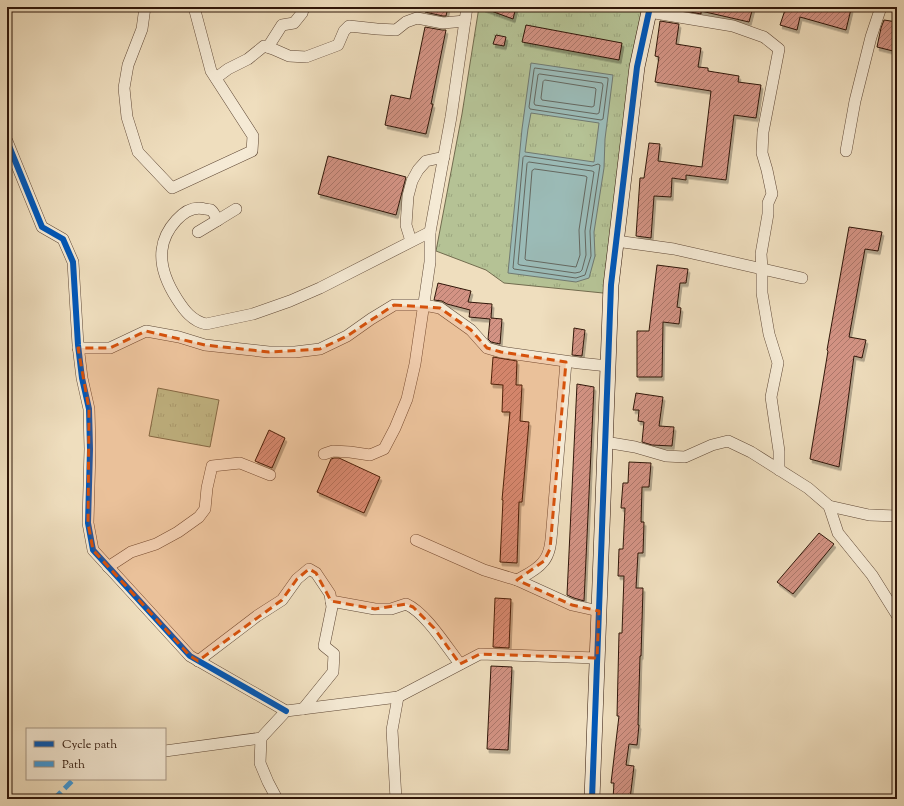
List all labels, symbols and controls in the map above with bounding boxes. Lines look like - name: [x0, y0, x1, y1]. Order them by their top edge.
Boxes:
- legend: [26, 728, 166, 780]
- text: Cycle path: [62, 736, 117, 754]
- text: Path: [62, 756, 85, 774]

